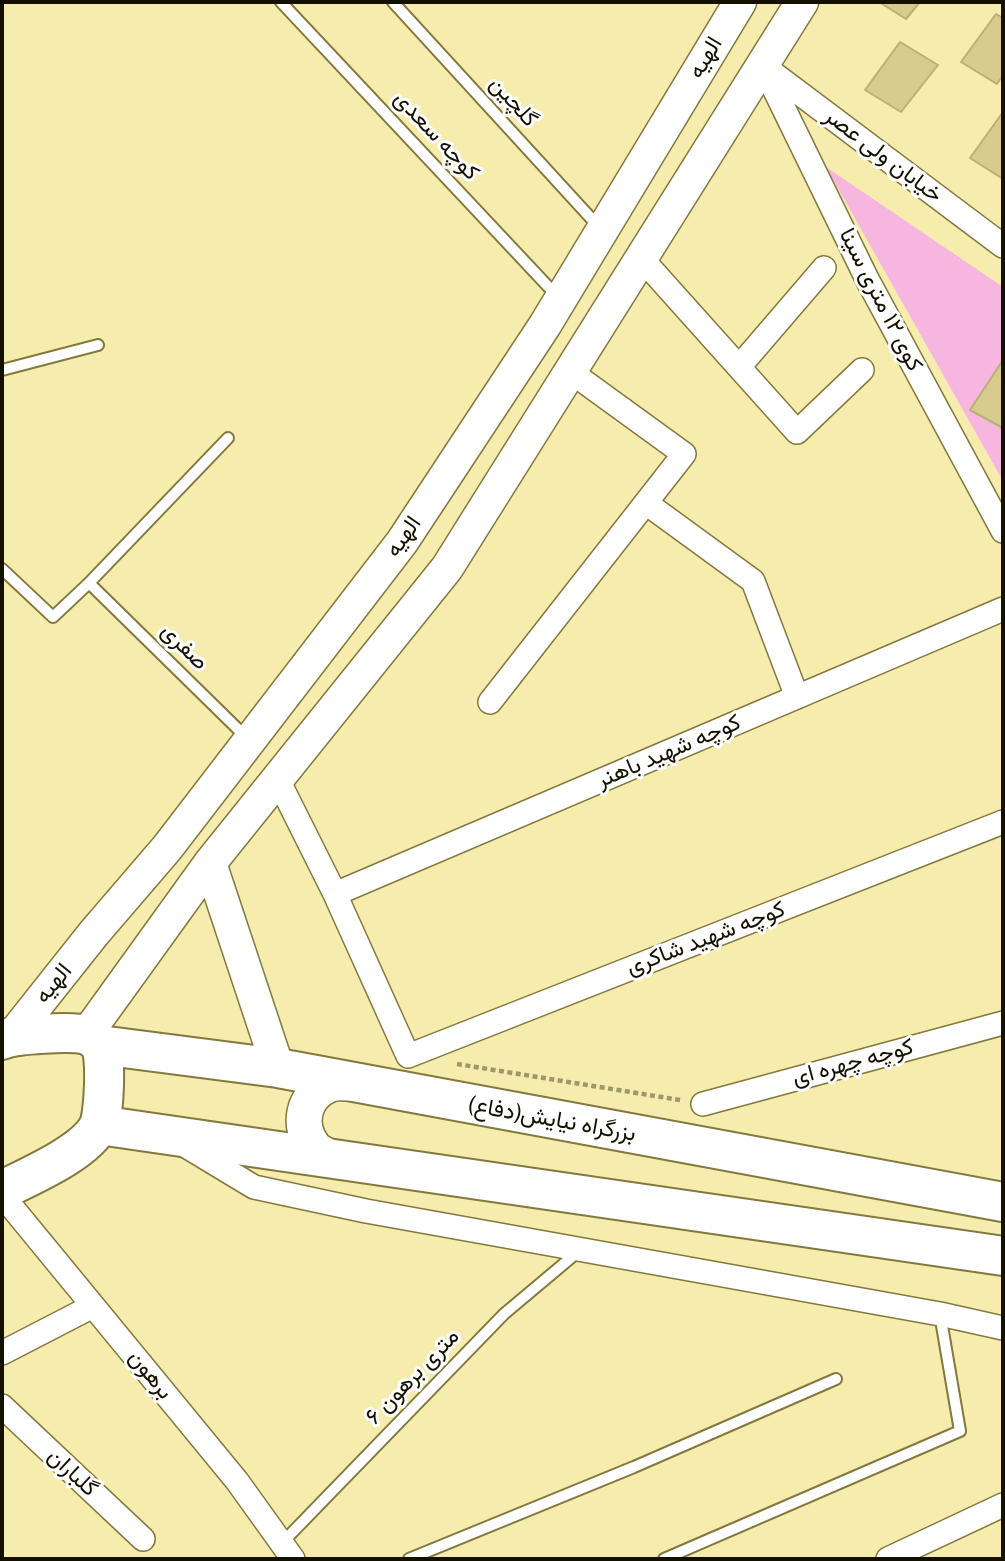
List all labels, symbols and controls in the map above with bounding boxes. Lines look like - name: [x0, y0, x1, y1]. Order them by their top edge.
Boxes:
- street label: الهیه: [683, 32, 729, 84]
- street label: گلچین: [483, 71, 543, 133]
- street label: کوچه سعدی: [387, 85, 485, 187]
- street label: خیابان ولی عصر: [818, 103, 948, 209]
- street label: کوی ۱۲ متری سینا: [832, 224, 928, 376]
- street label: الهیه: [380, 511, 428, 563]
- street label: صفری: [155, 618, 213, 676]
- street label: کوچه شهید باهنر: [593, 709, 745, 795]
- street label: کوچه شهید شاکری: [623, 896, 789, 982]
- street label: الهیه: [30, 958, 78, 1010]
- street label: کوچه چهره ای: [789, 1034, 917, 1092]
- street label: بزرگراه نیایش(دفاع): [466, 1092, 638, 1148]
- street label: ۶ متری برهون: [360, 1323, 466, 1431]
- street label: برهون: [122, 1345, 178, 1405]
- street label: گلباران: [41, 1443, 103, 1503]

